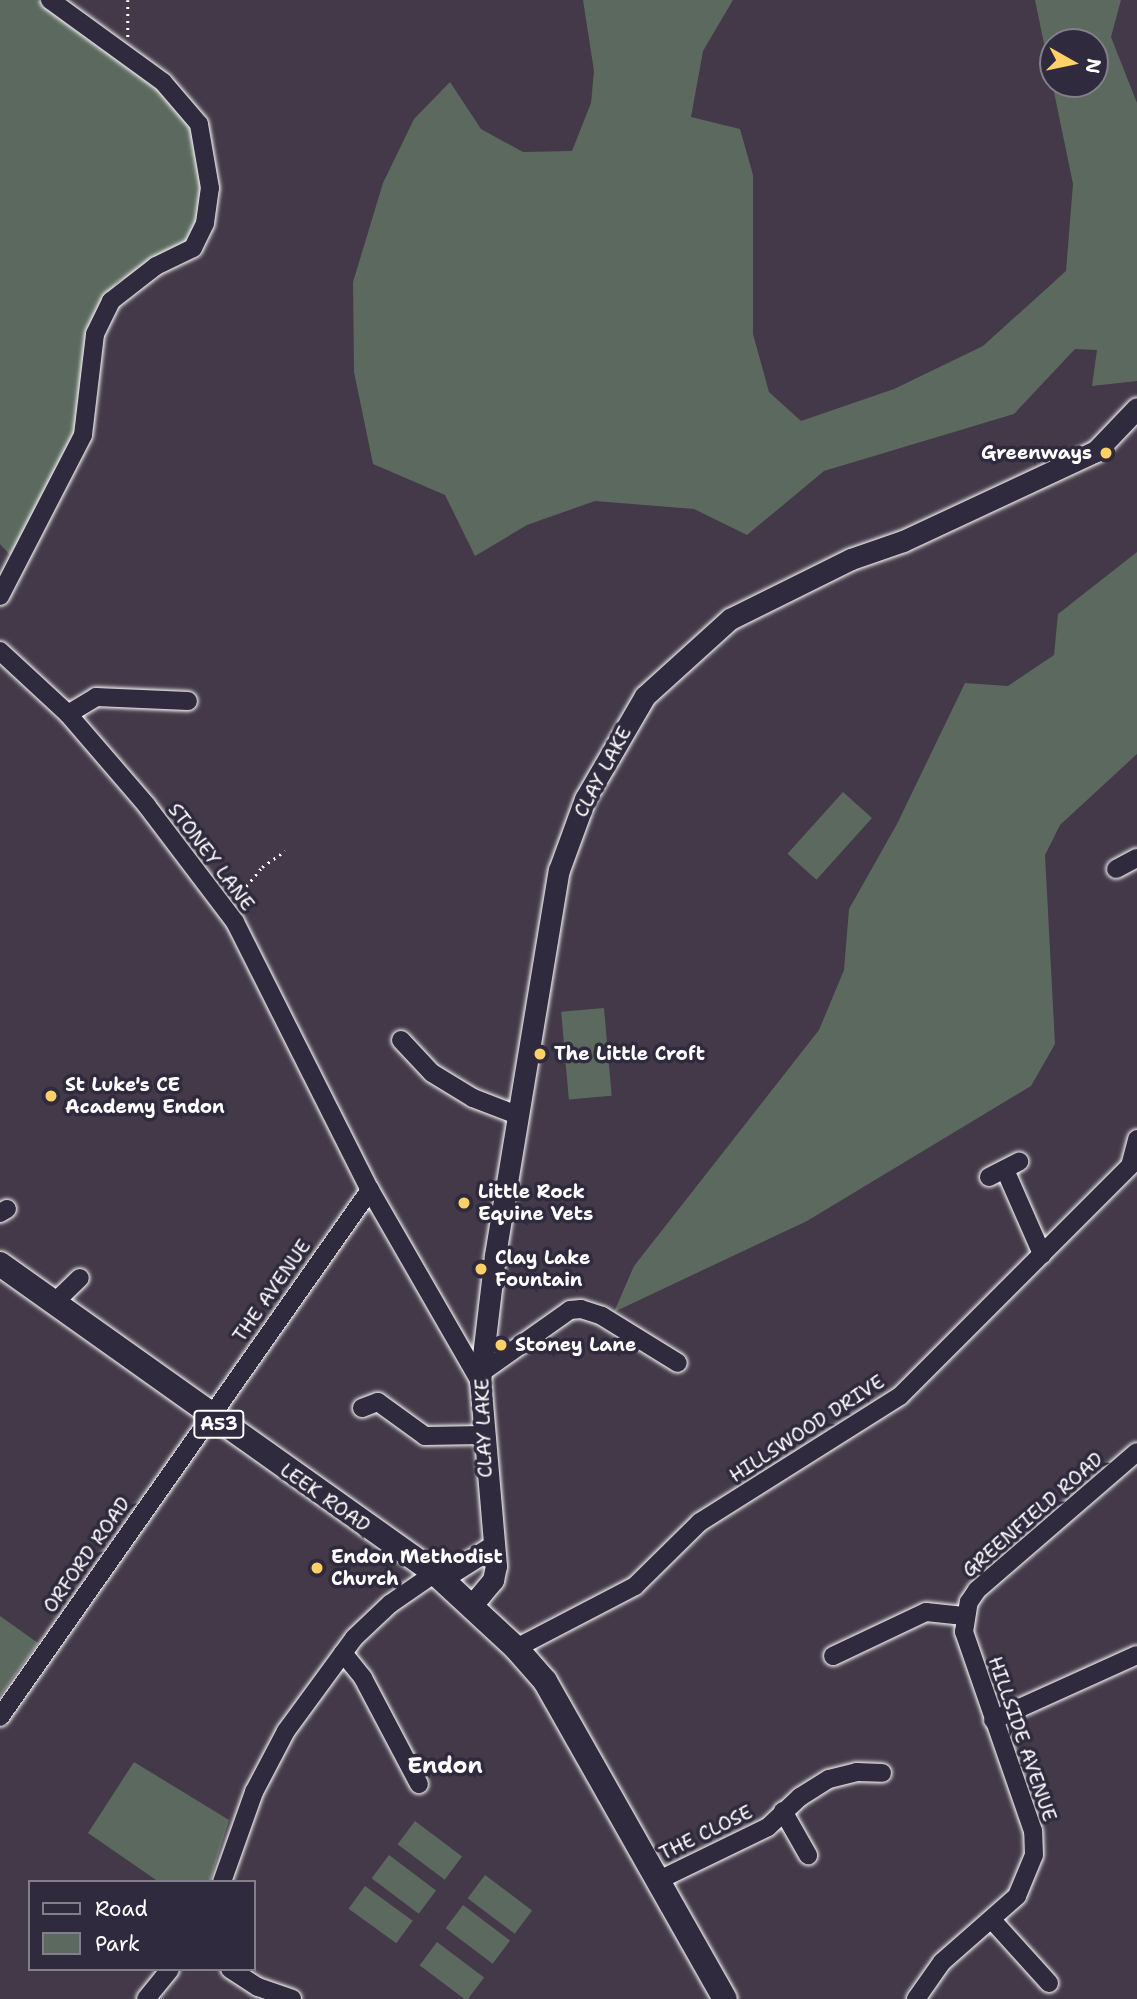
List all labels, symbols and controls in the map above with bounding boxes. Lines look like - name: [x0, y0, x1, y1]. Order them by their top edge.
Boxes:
- north arrow: [1039, 28, 1109, 98]
- text: N: [1080, 57, 1107, 75]
- place label: Greenways: [981, 442, 1092, 464]
- marker: Greenways: [1098, 445, 1114, 461]
- street label: CLAY LAKE: [570, 723, 636, 821]
- street label: STONEY LANE: [163, 799, 259, 915]
- place label: The Little Croft: [554, 1043, 705, 1065]
- marker: The Little Croft: [532, 1046, 548, 1062]
- place label: St Luke's CE Academy Endon: [65, 1074, 225, 1118]
- marker: St Luke's CE Academy Endon: [43, 1088, 59, 1104]
- place label: Little Rock Equine Vets: [478, 1181, 593, 1225]
- marker: Little Rock Equine Vets: [456, 1195, 472, 1211]
- street label: THE AVENUE: [228, 1235, 316, 1347]
- place label: Clay Lake Fountain: [495, 1247, 590, 1291]
- marker: Clay Lake Fountain: [473, 1261, 489, 1277]
- place label: Stoney Lane: [515, 1334, 636, 1356]
- marker: Stoney Lane: [493, 1337, 509, 1353]
- street label: HILLSWOOD DRIVE: [725, 1370, 889, 1488]
- street label: CLAY LAKE: [471, 1378, 497, 1478]
- road number: A53: [193, 1409, 245, 1438]
- street label: GREENFIELD ROAD: [958, 1448, 1108, 1582]
- street label: LEEK ROAD: [276, 1459, 374, 1537]
- street label: ORFORD ROAD: [39, 1493, 135, 1617]
- place label: Endon Methodist Church: [331, 1546, 503, 1590]
- marker: Endon Methodist Church: [309, 1560, 325, 1576]
- street label: HILLSIDE AVENUE: [983, 1654, 1061, 1824]
- district label: Endon: [407, 1751, 483, 1779]
- street label: THE CLOSE: [656, 1801, 756, 1865]
- legend: [28, 1880, 256, 1971]
- text: Road: [95, 1895, 148, 1923]
- text: Park: [95, 1930, 140, 1958]

